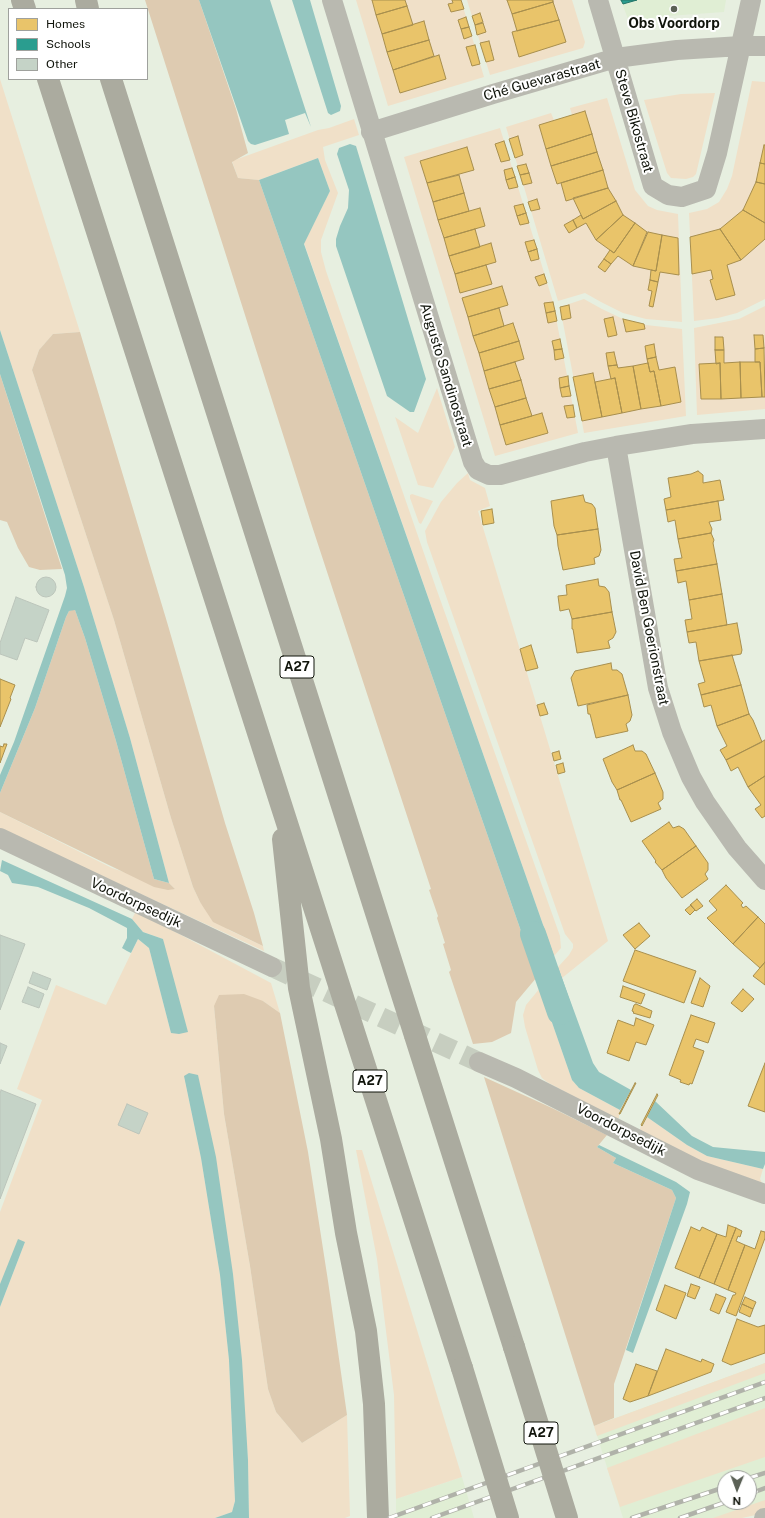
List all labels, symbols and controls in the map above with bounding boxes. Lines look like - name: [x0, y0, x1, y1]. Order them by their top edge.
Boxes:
- marker: Obs Voordorp: [669, 4, 679, 14]
- legend: [8, 8, 148, 80]
- place label: Obs Voordorp: [628, 16, 720, 32]
- text: Homes: [46, 17, 85, 31]
- text: Schools: [46, 37, 91, 51]
- street label: Ché Guevarastraat: [482, 55, 602, 105]
- text: Other: [46, 57, 78, 71]
- street label: Steve Bikostraat: [611, 67, 657, 175]
- street label: Augusto Sandinostraat: [416, 301, 476, 449]
- street label: David Ben Goerionstraat: [626, 549, 672, 707]
- road number: A27: [280, 656, 314, 678]
- street label: Voordorpsedijk: [88, 875, 184, 931]
- road number: A27: [353, 1070, 387, 1092]
- street label: Voordorpsedijk: [573, 1100, 669, 1160]
- road number: A27: [524, 1422, 558, 1444]
- north arrow: [717, 1470, 757, 1510]
- text: N: [732, 1495, 741, 1507]

